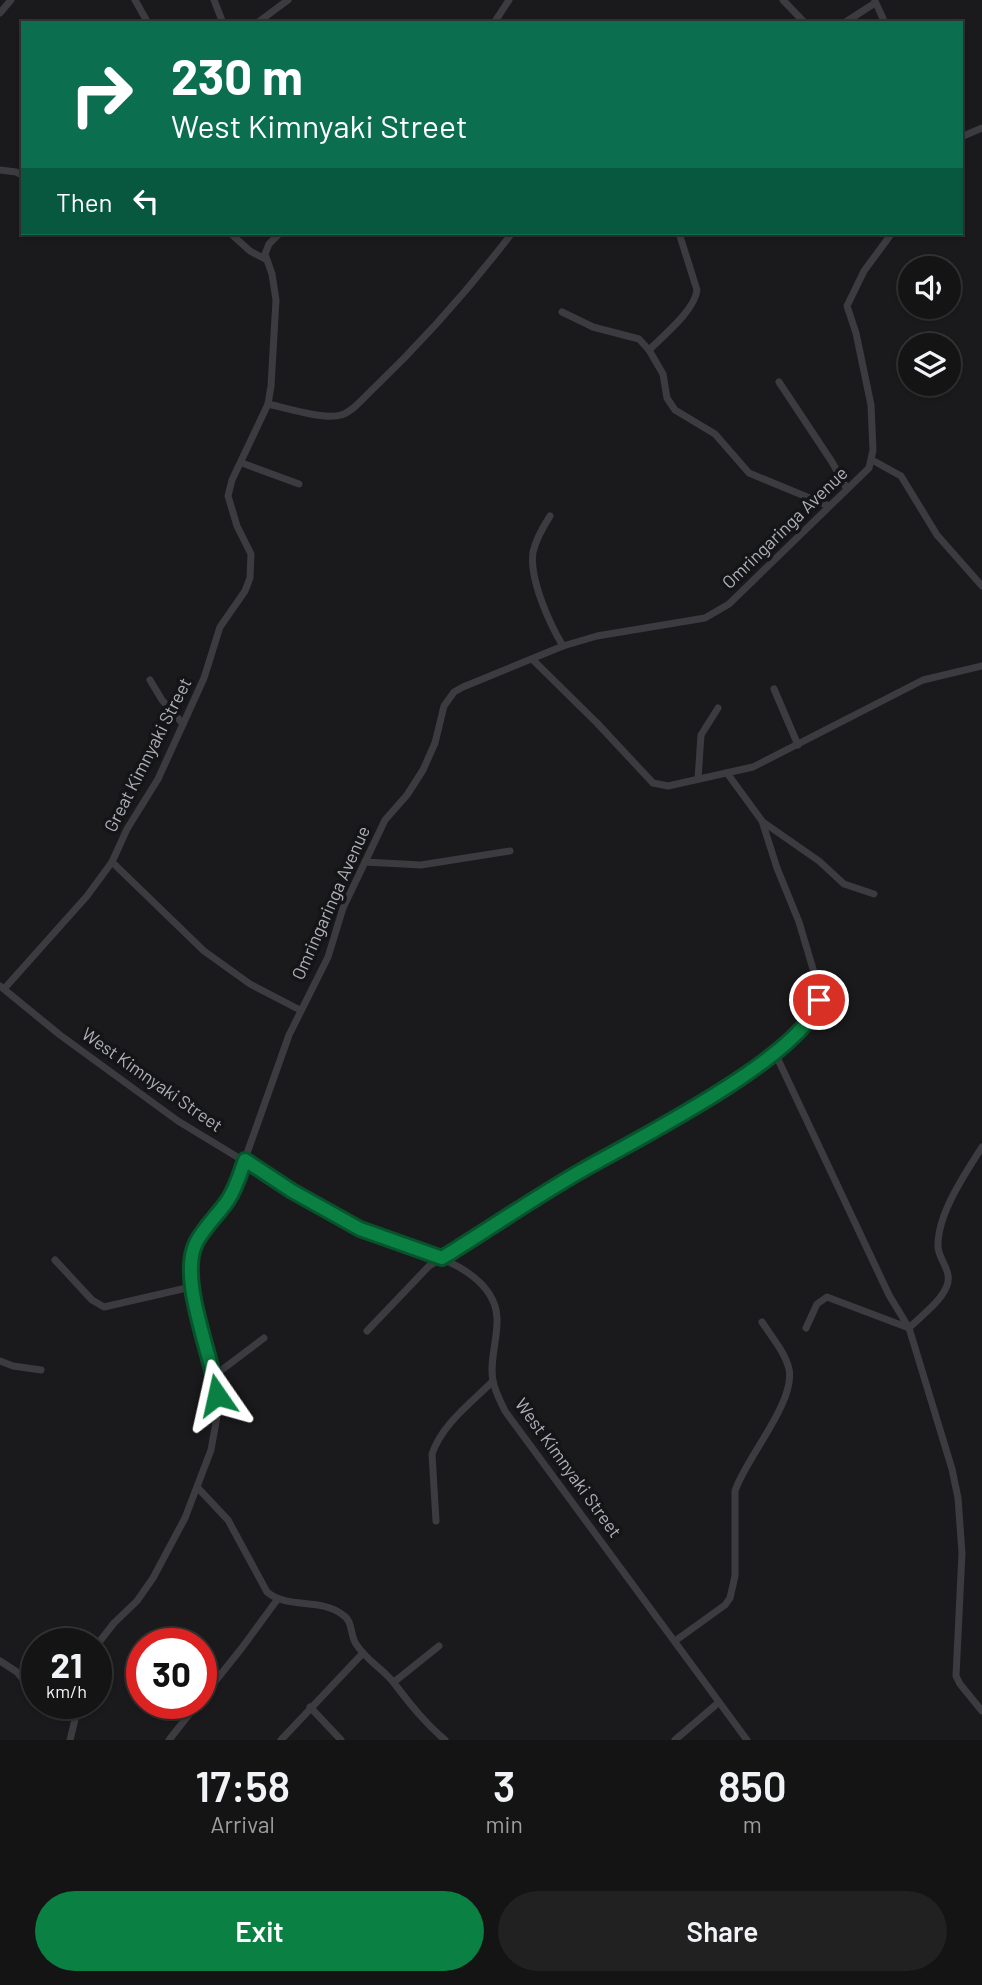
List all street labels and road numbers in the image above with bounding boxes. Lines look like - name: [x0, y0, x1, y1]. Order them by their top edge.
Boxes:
- street label: Omringaringa Avenue: [717, 462, 852, 593]
- street label: Great Kimnyaki Street: [99, 674, 195, 835]
- street label: Omringaringa Avenue: [286, 822, 374, 983]
- street label: West Kimnyaki Street: [78, 1022, 227, 1136]
- street label: West Kimnyaki Street: [511, 1393, 627, 1541]

